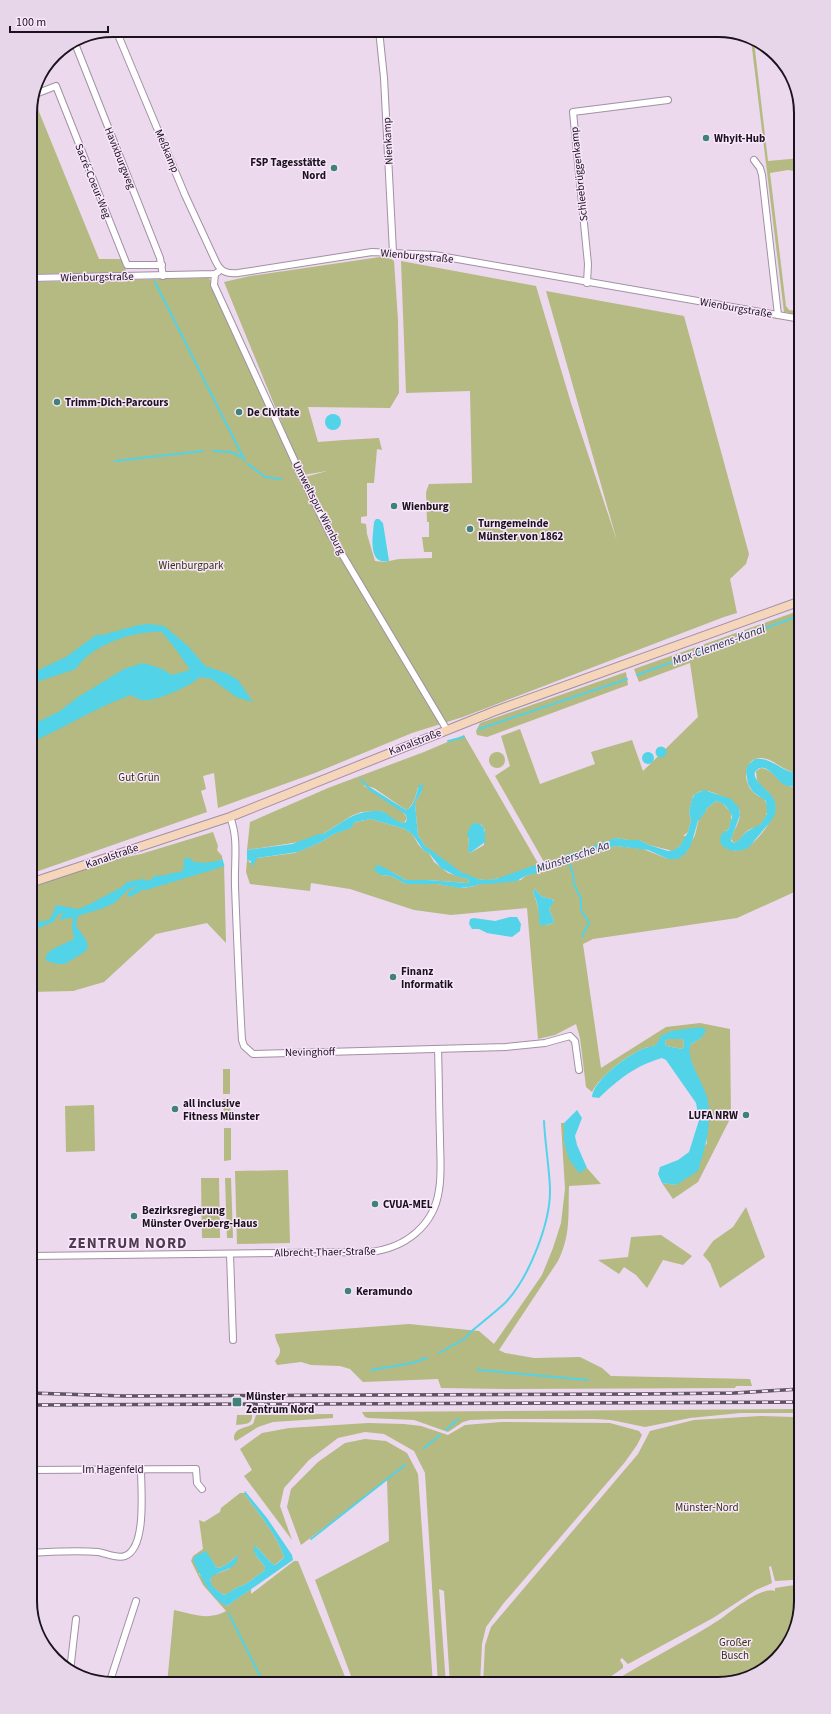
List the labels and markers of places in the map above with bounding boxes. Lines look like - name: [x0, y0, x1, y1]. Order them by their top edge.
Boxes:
- place label: Whyit-Hub: [714, 131, 765, 146]
- marker: Whyit-Hub: [701, 133, 711, 143]
- place label: FSP Tagesstätte Nord: [250, 155, 326, 183]
- marker: FSP Tagesstätte Nord: [329, 163, 339, 173]
- place label: Trimm-Dich-Parcours: [65, 395, 168, 410]
- marker: Trimm-Dich-Parcours: [52, 397, 62, 407]
- place label: De Civitate: [247, 405, 300, 420]
- marker: De Civitate: [234, 407, 244, 417]
- place label: Wienburg: [402, 499, 449, 514]
- marker: Wienburg: [389, 501, 399, 511]
- place label: Turngemeinde Münster von 1862: [478, 516, 564, 544]
- marker: Turngemeinde Münster von 1862: [465, 524, 475, 534]
- place label: Finanz Informatik: [401, 964, 453, 992]
- marker: Finanz Informatik: [388, 972, 398, 982]
- place label: all inclusive Fitness Münster: [183, 1096, 260, 1124]
- marker: all inclusive Fitness Münster: [170, 1104, 180, 1114]
- place label: LUFA NRW: [689, 1108, 738, 1123]
- marker: LUFA NRW: [741, 1110, 751, 1120]
- place label: CVUA-MEL: [383, 1197, 433, 1212]
- marker: CVUA-MEL: [370, 1199, 380, 1209]
- place label: Bezirksregierung Münster Overberg-Haus: [142, 1203, 257, 1231]
- marker: Bezirksregierung Münster Overberg-Haus: [129, 1211, 139, 1221]
- place label: Keramundo: [356, 1284, 413, 1299]
- marker: Keramundo: [343, 1286, 353, 1296]
- place label: Münster Zentrum Nord: [246, 1389, 314, 1417]
- marker: Münster Zentrum Nord: [231, 1396, 243, 1408]

